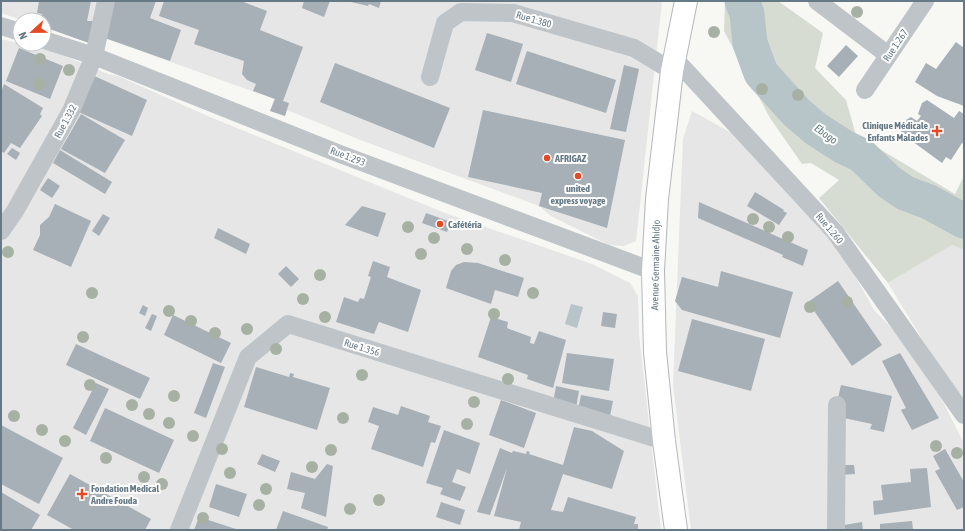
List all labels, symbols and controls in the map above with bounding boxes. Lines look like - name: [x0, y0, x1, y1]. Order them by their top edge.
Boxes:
- street label: Rue 1.380: [515, 9, 553, 30]
- north arrow: [12, 12, 52, 52]
- street label: Rue 1.267: [881, 27, 910, 63]
- text: N: [16, 30, 30, 41]
- street label: Rue 1.332: [52, 102, 79, 140]
- place label: Clinique Médicale Enfants Malades: [862, 120, 928, 143]
- water label: Ebogo: [812, 122, 840, 146]
- marker: Clinique Médicale Enfants Malades: [931, 125, 943, 137]
- street label: Rue 1.293: [329, 145, 367, 168]
- marker: AFRIGAZ: [542, 153, 552, 163]
- place label: AFRIGAZ: [554, 153, 587, 164]
- marker: united express voyage: [573, 171, 583, 181]
- place label: united express voyage: [550, 183, 606, 206]
- street label: Rue 1.260: [814, 211, 846, 246]
- marker: Cafétéria: [435, 219, 445, 229]
- place label: Cafétéria: [448, 219, 482, 230]
- street label: Avenue Germaine Ahidjo: [649, 219, 662, 310]
- street label: Rue 1.356: [343, 337, 381, 358]
- place label: Fondation Medical Andre Fouda: [90, 483, 159, 506]
- marker: Fondation Medical Andre Fouda: [76, 488, 88, 500]

